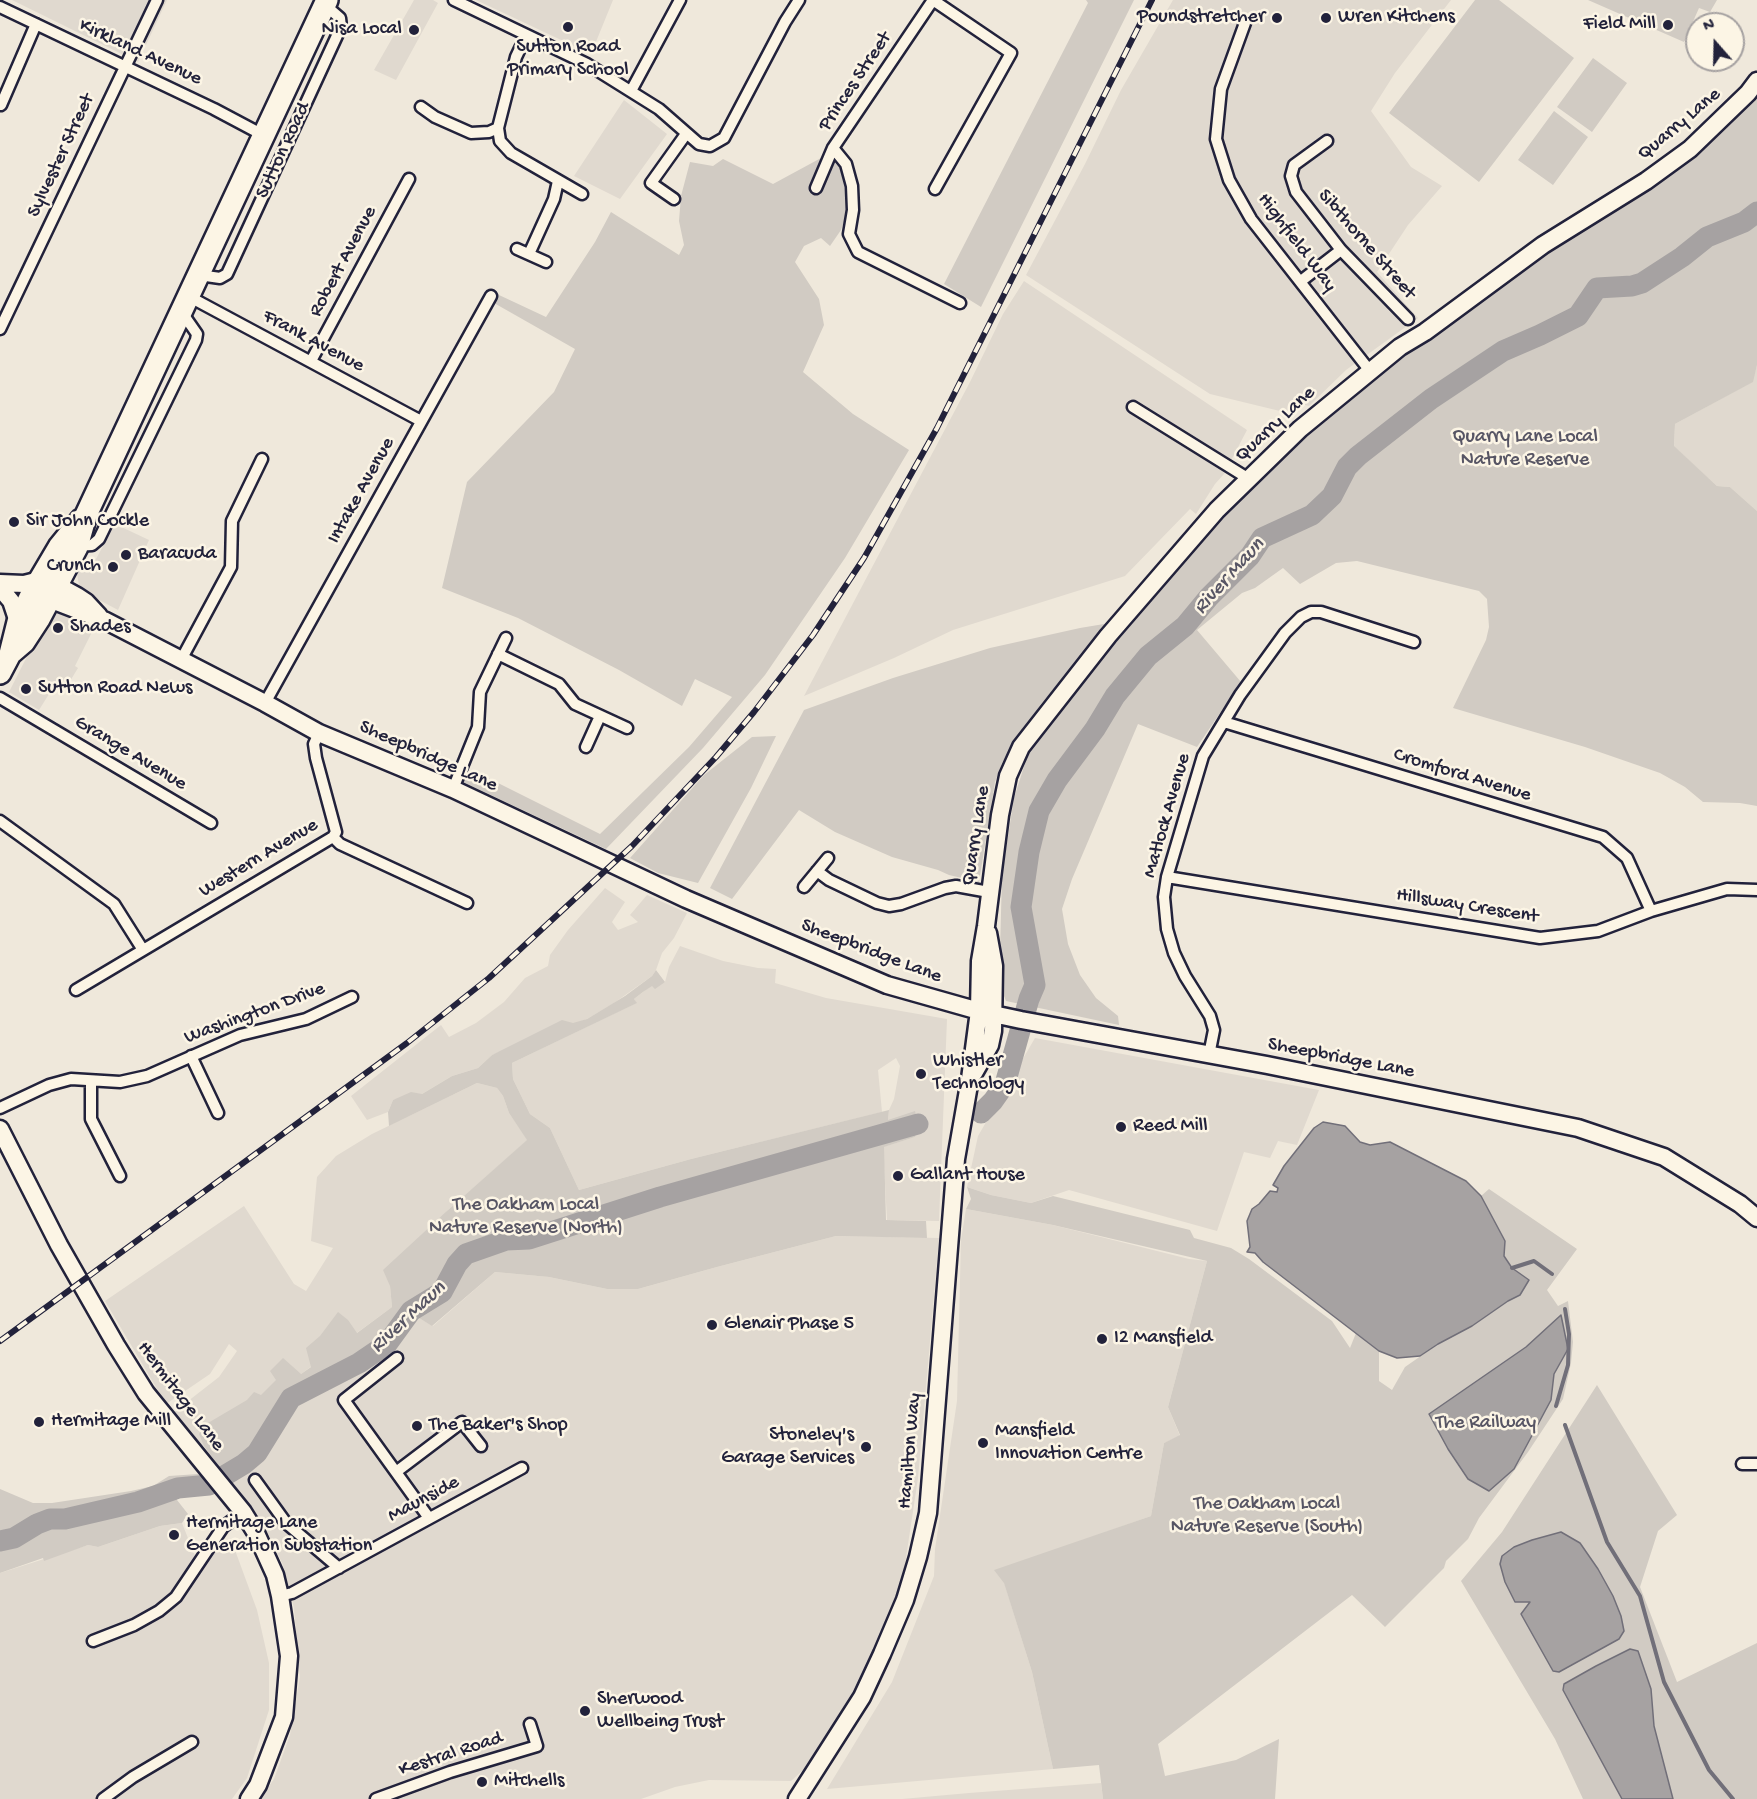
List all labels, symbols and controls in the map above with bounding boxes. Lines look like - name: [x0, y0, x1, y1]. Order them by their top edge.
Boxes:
- place label: Poundstretcher: [1137, 6, 1265, 30]
- place label: Wren Kitchens: [1338, 6, 1455, 30]
- marker: Poundstretcher: [1270, 11, 1284, 25]
- marker: Wren Kitchens: [1319, 11, 1333, 25]
- north arrow: [1685, 12, 1745, 72]
- place label: Field Mill: [1583, 13, 1656, 37]
- street label: Kirkland Avenue: [75, 14, 205, 92]
- text: N: [1701, 16, 1718, 37]
- place label: Nisa Local: [321, 18, 402, 42]
- marker: Field Mill: [1661, 18, 1675, 32]
- marker: Sutton Road Primary School: [561, 20, 575, 34]
- marker: Nisa Local: [407, 23, 421, 37]
- street label: Princes Street: [814, 28, 898, 136]
- place label: Sutton Road Primary School: [507, 36, 629, 83]
- street label: Quarry Lane: [1634, 83, 1726, 167]
- street label: Sylvester Street: [23, 90, 101, 222]
- street label: Sutton Road: [251, 99, 317, 203]
- street label: Sibthorne Street: [1312, 185, 1420, 305]
- street label: Highfield Way: [1251, 189, 1341, 297]
- street label: Robert Avenue: [305, 203, 383, 321]
- street label: Frank Avenue: [258, 305, 368, 379]
- street label: Quarry Lane: [1231, 382, 1321, 468]
- park label: Quarry Lane Local Nature Reserve: [1452, 426, 1598, 473]
- street label: Intake Avenue: [323, 434, 401, 548]
- place label: Sir John Cockle: [26, 510, 149, 534]
- marker: Sir John Cockle: [7, 515, 21, 529]
- water label: River Maun: [1189, 534, 1271, 620]
- place label: Baracuda: [138, 543, 217, 567]
- marker: Baracuda: [119, 548, 133, 562]
- place label: Crunch: [47, 555, 101, 579]
- marker: Crunch: [106, 560, 120, 574]
- place label: Shades: [70, 616, 131, 640]
- marker: Shades: [51, 621, 65, 635]
- place label: Sutton Road News: [38, 677, 192, 701]
- marker: Sutton Road News: [19, 682, 33, 696]
- street label: Grange Avenue: [69, 711, 191, 797]
- street label: Sheepbridge Lane: [355, 716, 501, 798]
- street label: Cromford Avenue: [1390, 744, 1534, 808]
- street label: Matlock Avenue: [1139, 751, 1197, 881]
- street label: Quarry Lane: [957, 784, 997, 888]
- street label: Western Avenue: [195, 814, 323, 904]
- street label: Hillsway Crescent: [1394, 884, 1540, 930]
- street label: Sheepbridge Lane: [797, 914, 945, 990]
- street label: Washington Drive: [181, 977, 329, 1051]
- street label: Sheepbridge Lane: [1266, 1033, 1416, 1085]
- place label: Whistler Technology: [933, 1050, 1024, 1097]
- marker: Whistler Technology: [914, 1067, 928, 1081]
- place label: Reed Mill: [1133, 1115, 1208, 1139]
- marker: Reed Mill: [1114, 1120, 1128, 1134]
- place label: Gallant House: [910, 1164, 1025, 1188]
- marker: Gallant House: [891, 1169, 905, 1183]
- park label: The Oakham Local Nature Reserve (North): [429, 1194, 623, 1241]
- water label: River Maun: [366, 1277, 452, 1359]
- place label: Glenair Phase 5: [724, 1313, 854, 1337]
- marker: Glenair Phase 5: [705, 1318, 719, 1332]
- place label: I2 Mansfield: [1114, 1327, 1212, 1351]
- marker: I2 Mansfield: [1095, 1332, 1109, 1346]
- street label: Hermitage Lane: [131, 1337, 229, 1457]
- street label: Hamilton Way: [894, 1392, 928, 1510]
- place label: Hermitage Mill: [51, 1410, 171, 1434]
- park label: The Railway: [1436, 1412, 1536, 1436]
- place label: The Baker's Shop: [429, 1414, 568, 1438]
- marker: Hermitage Mill: [32, 1415, 46, 1429]
- marker: The Baker's Shop: [410, 1419, 424, 1433]
- place label: Mansfield Innovation Centre: [995, 1420, 1142, 1467]
- place label: Stoneley's Garage Services: [721, 1424, 854, 1471]
- marker: Mansfield Innovation Centre: [976, 1436, 990, 1450]
- marker: Stoneley's Garage Services: [859, 1440, 873, 1454]
- street label: Maunside: [384, 1471, 464, 1529]
- park label: The Oakham Local Nature Reserve (South): [1171, 1493, 1363, 1540]
- place label: Hermitage Lane Generation Substation: [186, 1512, 372, 1559]
- marker: Hermitage Lane Generation Substation: [167, 1528, 181, 1542]
- place label: Sherwood Wellbeing Trust: [597, 1688, 724, 1735]
- marker: Sherwood Wellbeing Trust: [578, 1704, 592, 1718]
- street label: Kestral Road: [396, 1727, 506, 1783]
- place label: Mitchells: [494, 1770, 564, 1794]
- marker: Mitchells: [475, 1775, 489, 1789]

